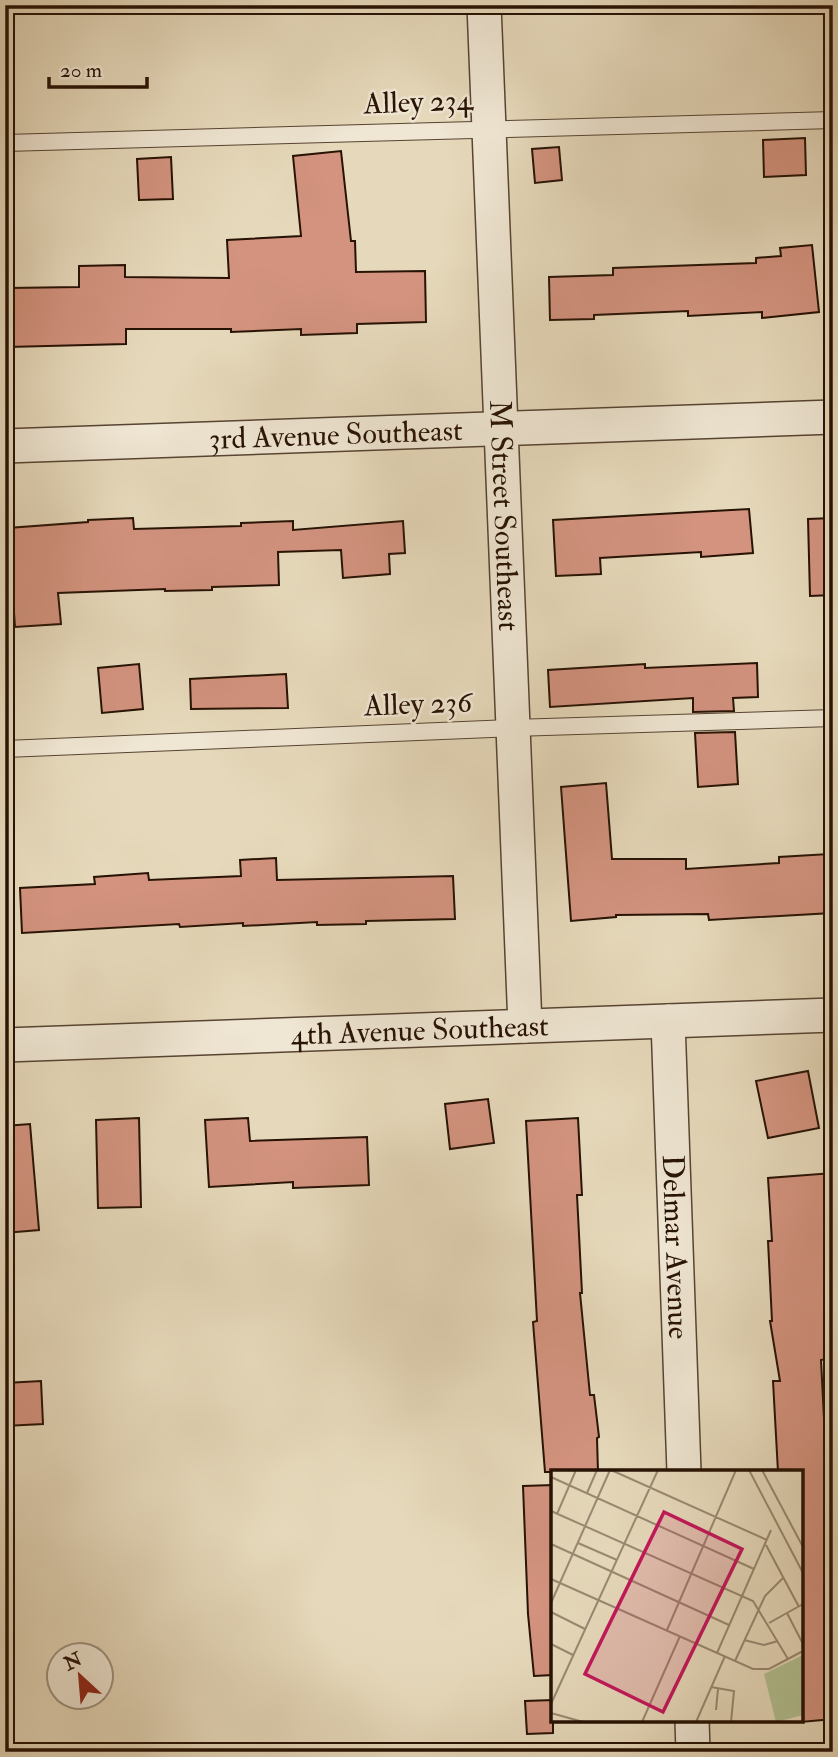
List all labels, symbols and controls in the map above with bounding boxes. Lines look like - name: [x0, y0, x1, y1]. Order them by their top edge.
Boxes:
- scale bar: [49, 46, 147, 90]
- text: 20 m: [60, 57, 102, 84]
- street label: Alley 234: [362, 82, 475, 122]
- street label: M Street Southeast: [481, 399, 528, 632]
- street label: 3rd Avenue Southeast: [208, 411, 464, 457]
- street label: Alley 236: [362, 684, 475, 724]
- street label: 4th Avenue Southeast: [290, 1007, 550, 1053]
- street label: Delmar Avenue: [654, 1154, 698, 1340]
- inset map: [551, 1470, 803, 1722]
- north arrow: [46, 1642, 116, 1712]
- text: N: [59, 1647, 87, 1677]

